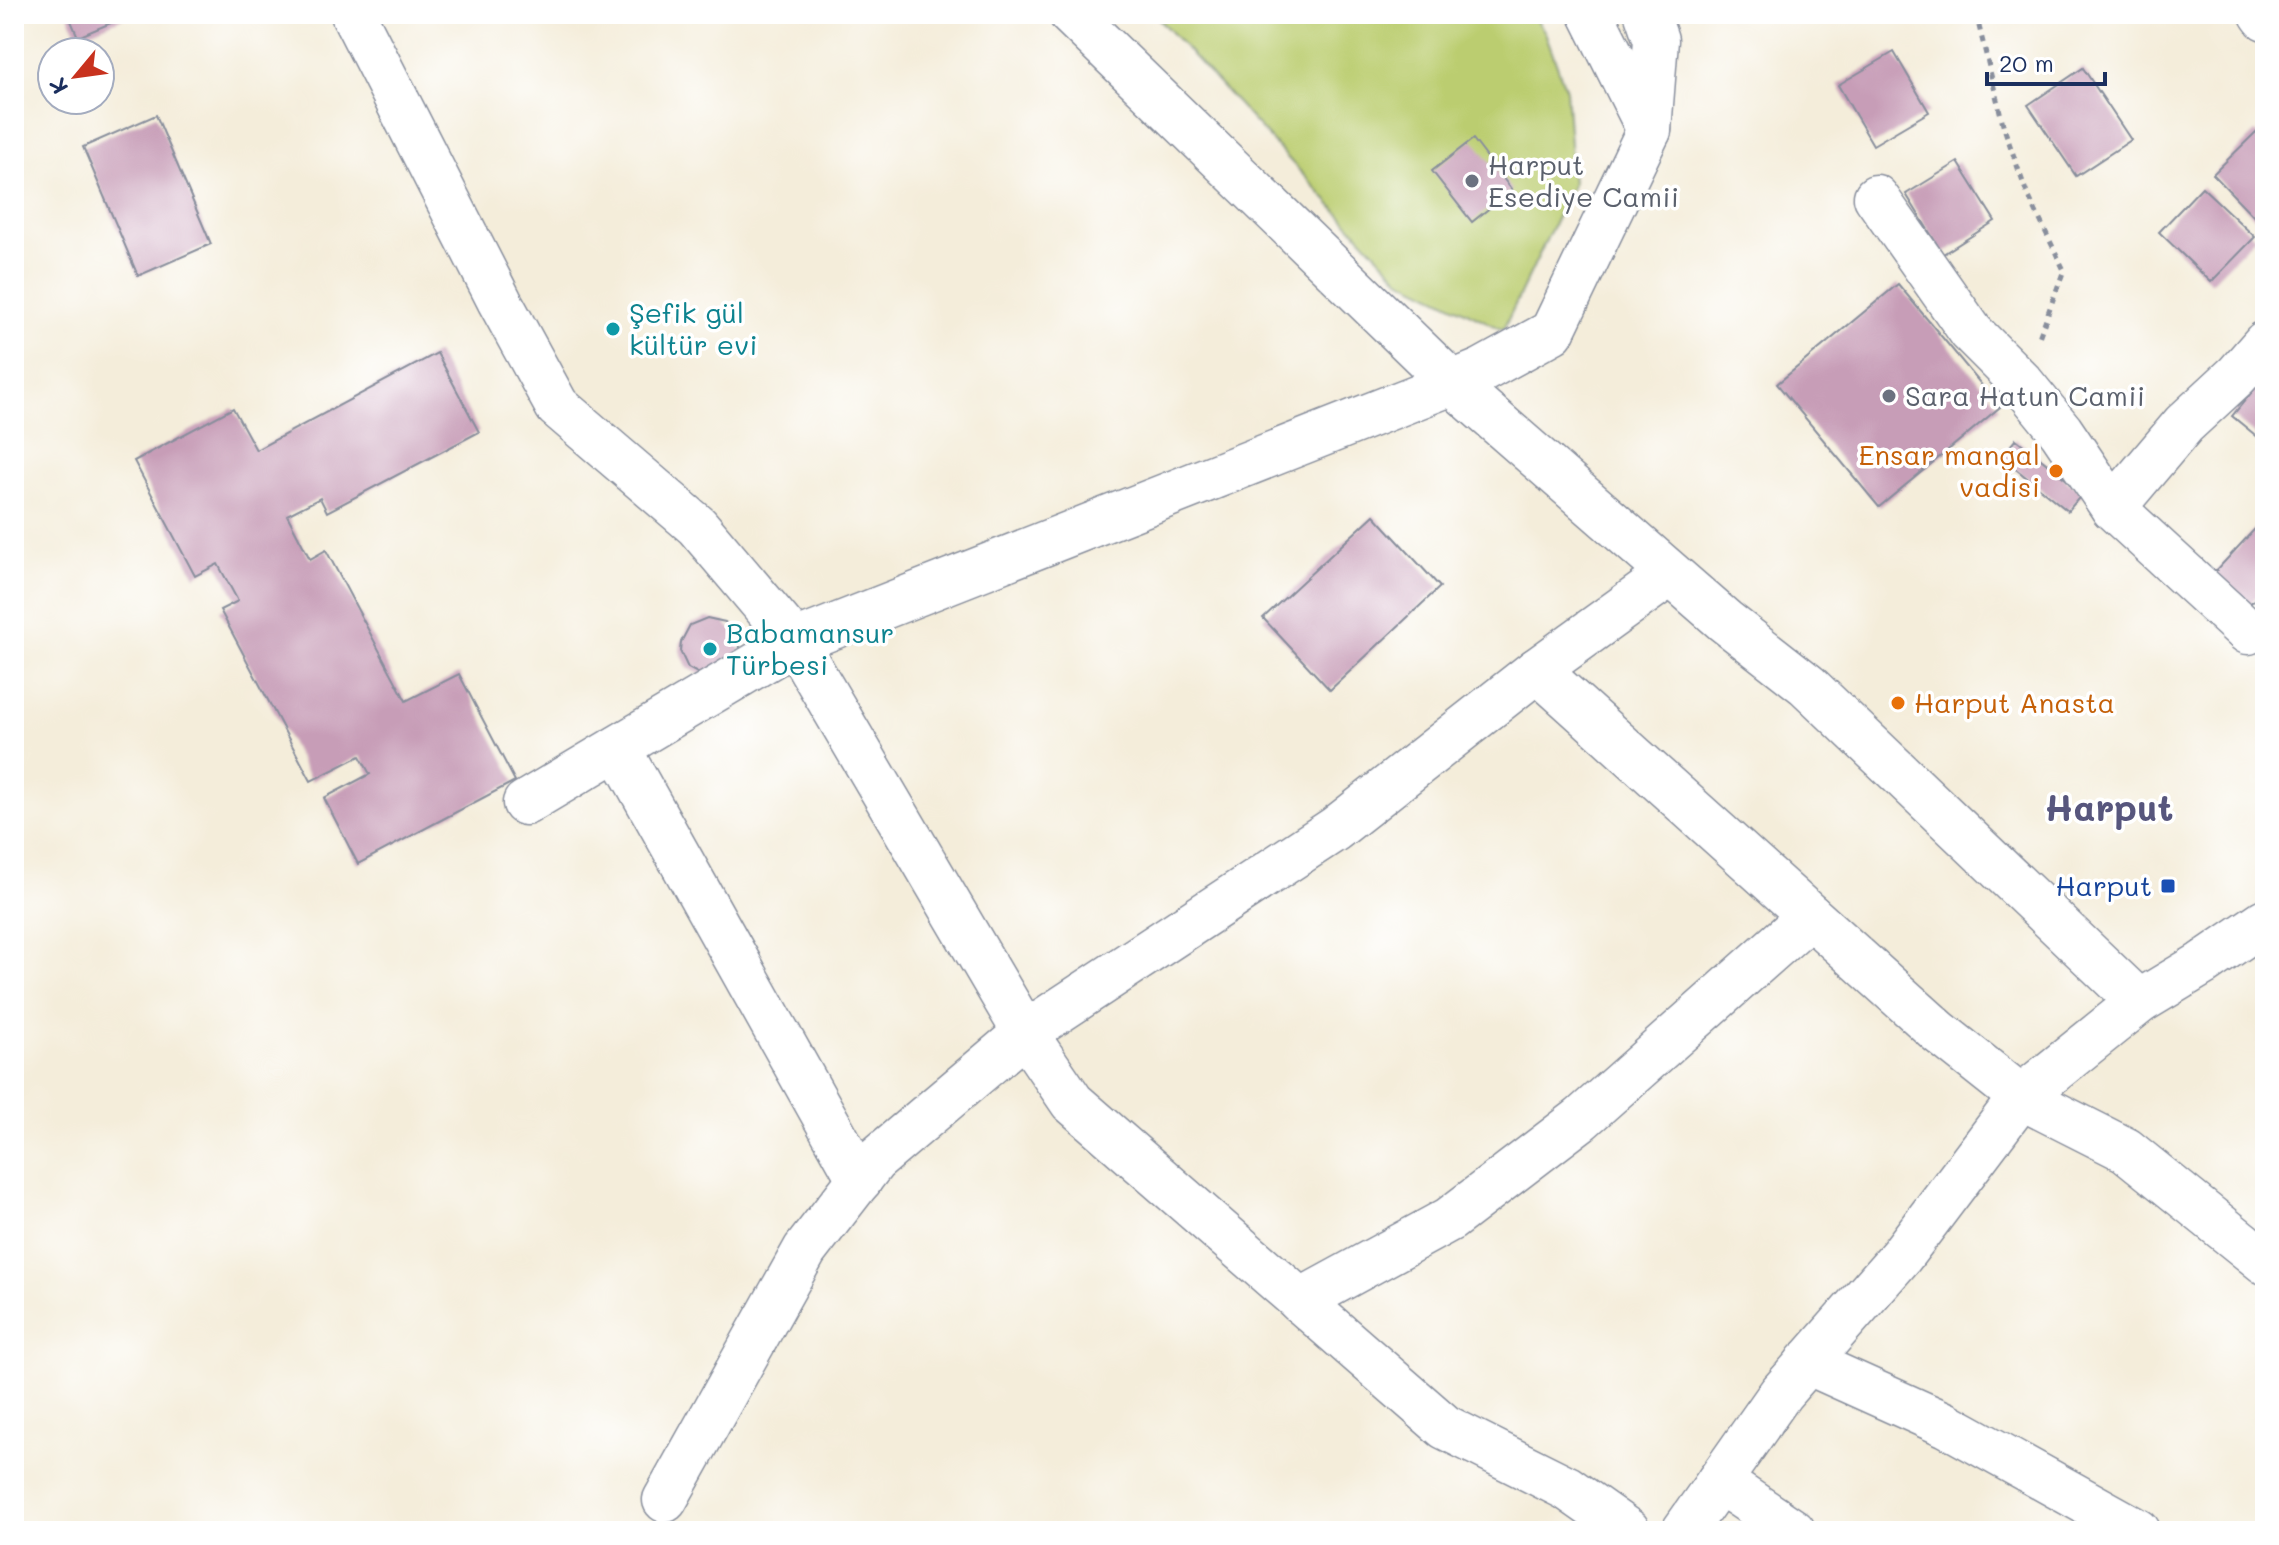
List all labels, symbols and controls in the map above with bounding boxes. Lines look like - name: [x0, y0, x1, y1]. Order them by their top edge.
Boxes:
- north arrow: [36, 36, 116, 116]
- scale bar: [1987, 36, 2105, 86]
- text: 20 m: [1999, 47, 2054, 78]
- text: K: [42, 73, 74, 99]
- place label: Harput Esediye Camii: [1488, 146, 1679, 214]
- marker: Harput Esediye Camii: [1463, 172, 1481, 190]
- place label: Şefik gül kültür evi: [629, 294, 758, 362]
- marker: Şefik gül kültür evi: [604, 320, 622, 338]
- place label: Sara Hatun Camii: [1905, 377, 2145, 413]
- marker: Sara Hatun Camii: [1880, 387, 1898, 405]
- place label: Ensar mangal vadisi: [1858, 436, 2040, 504]
- marker: Ensar mangal vadisi: [2047, 462, 2065, 480]
- place label: Babamansur Türbesi: [726, 614, 894, 682]
- marker: Babamansur Türbesi: [701, 640, 719, 658]
- place label: Harput Anasta: [1914, 684, 2115, 720]
- marker: Harput Anasta: [1889, 694, 1907, 712]
- district label: Harput: [2044, 783, 2174, 830]
- place label: Harput: [2056, 867, 2152, 903]
- marker: Harput: [2159, 877, 2177, 895]

